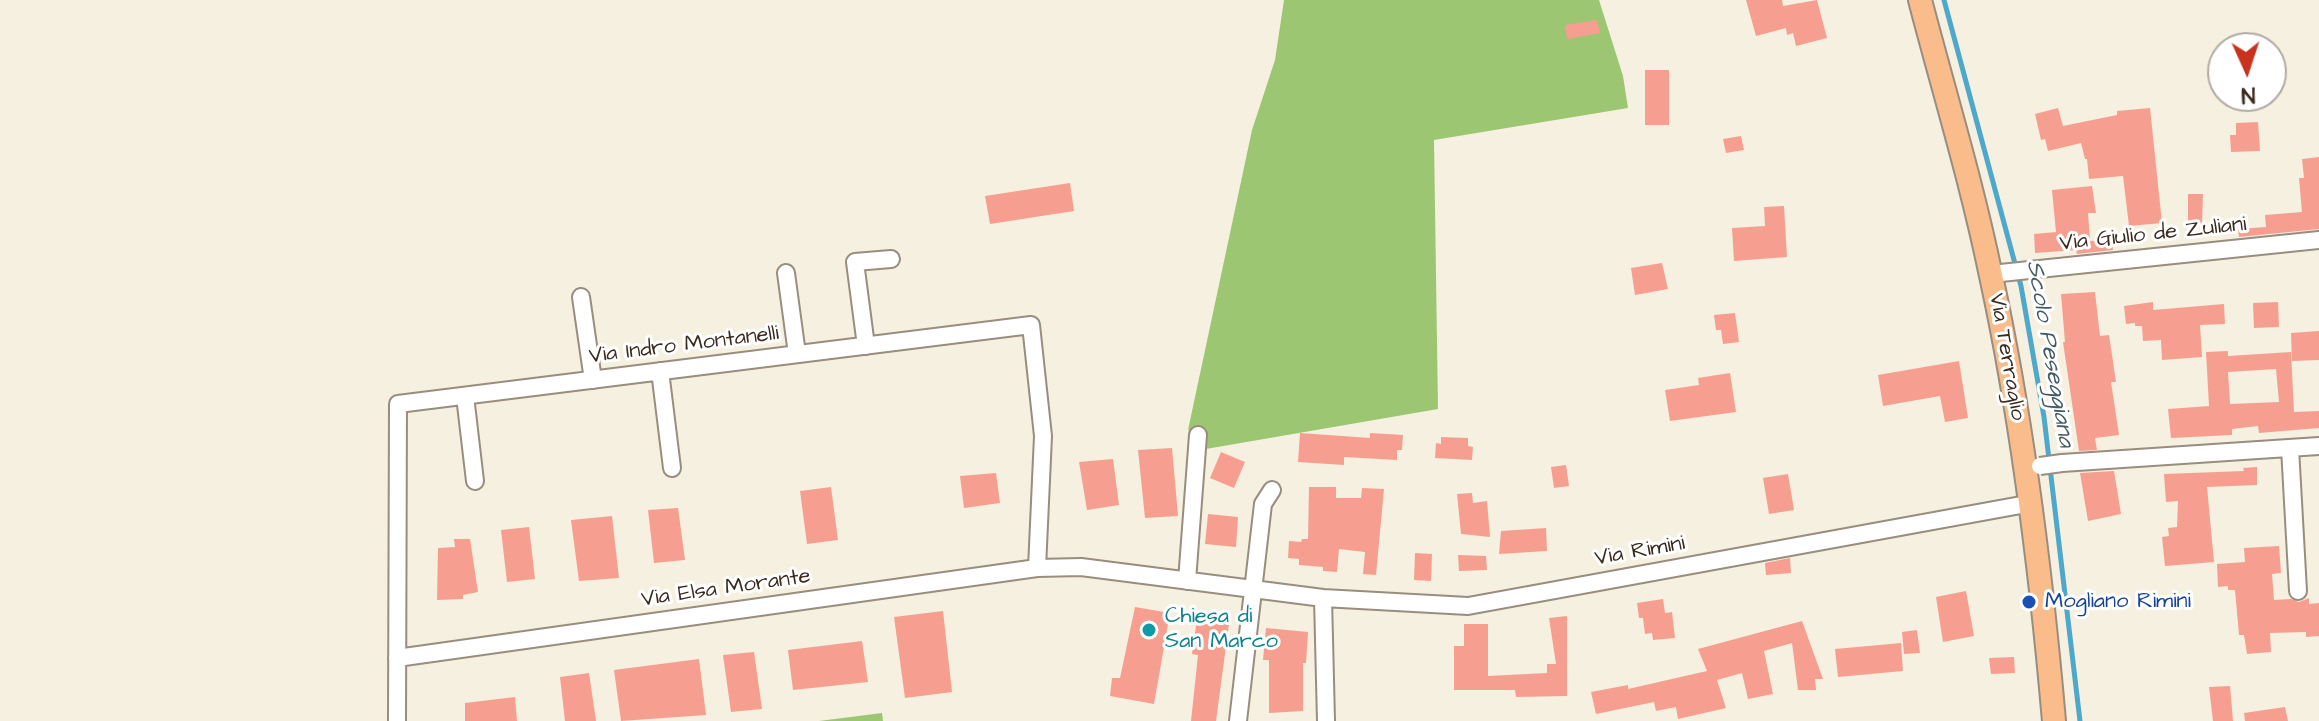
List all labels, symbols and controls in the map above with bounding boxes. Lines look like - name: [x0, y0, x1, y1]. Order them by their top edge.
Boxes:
- north arrow: [2207, 32, 2287, 112]
- text: N: [2240, 79, 2256, 110]
- street label: Via Giulio de Zuliani: [2058, 212, 2248, 258]
- water label: Scolo Peseggiana: [2018, 258, 2080, 450]
- street label: Via Terraglio: [1982, 291, 2030, 423]
- street label: Via Indro Montanelli: [588, 321, 780, 371]
- street label: Via Rimini: [1593, 531, 1687, 573]
- street label: Via Elsa Morante: [640, 564, 812, 614]
- place label: Mogliano Rimini: [2045, 589, 2191, 615]
- marker: Mogliano Rimini: [2020, 593, 2038, 611]
- place label: Chiesa di San Marco: [1165, 604, 1278, 656]
- marker: Chiesa di San Marco: [1140, 621, 1158, 639]

